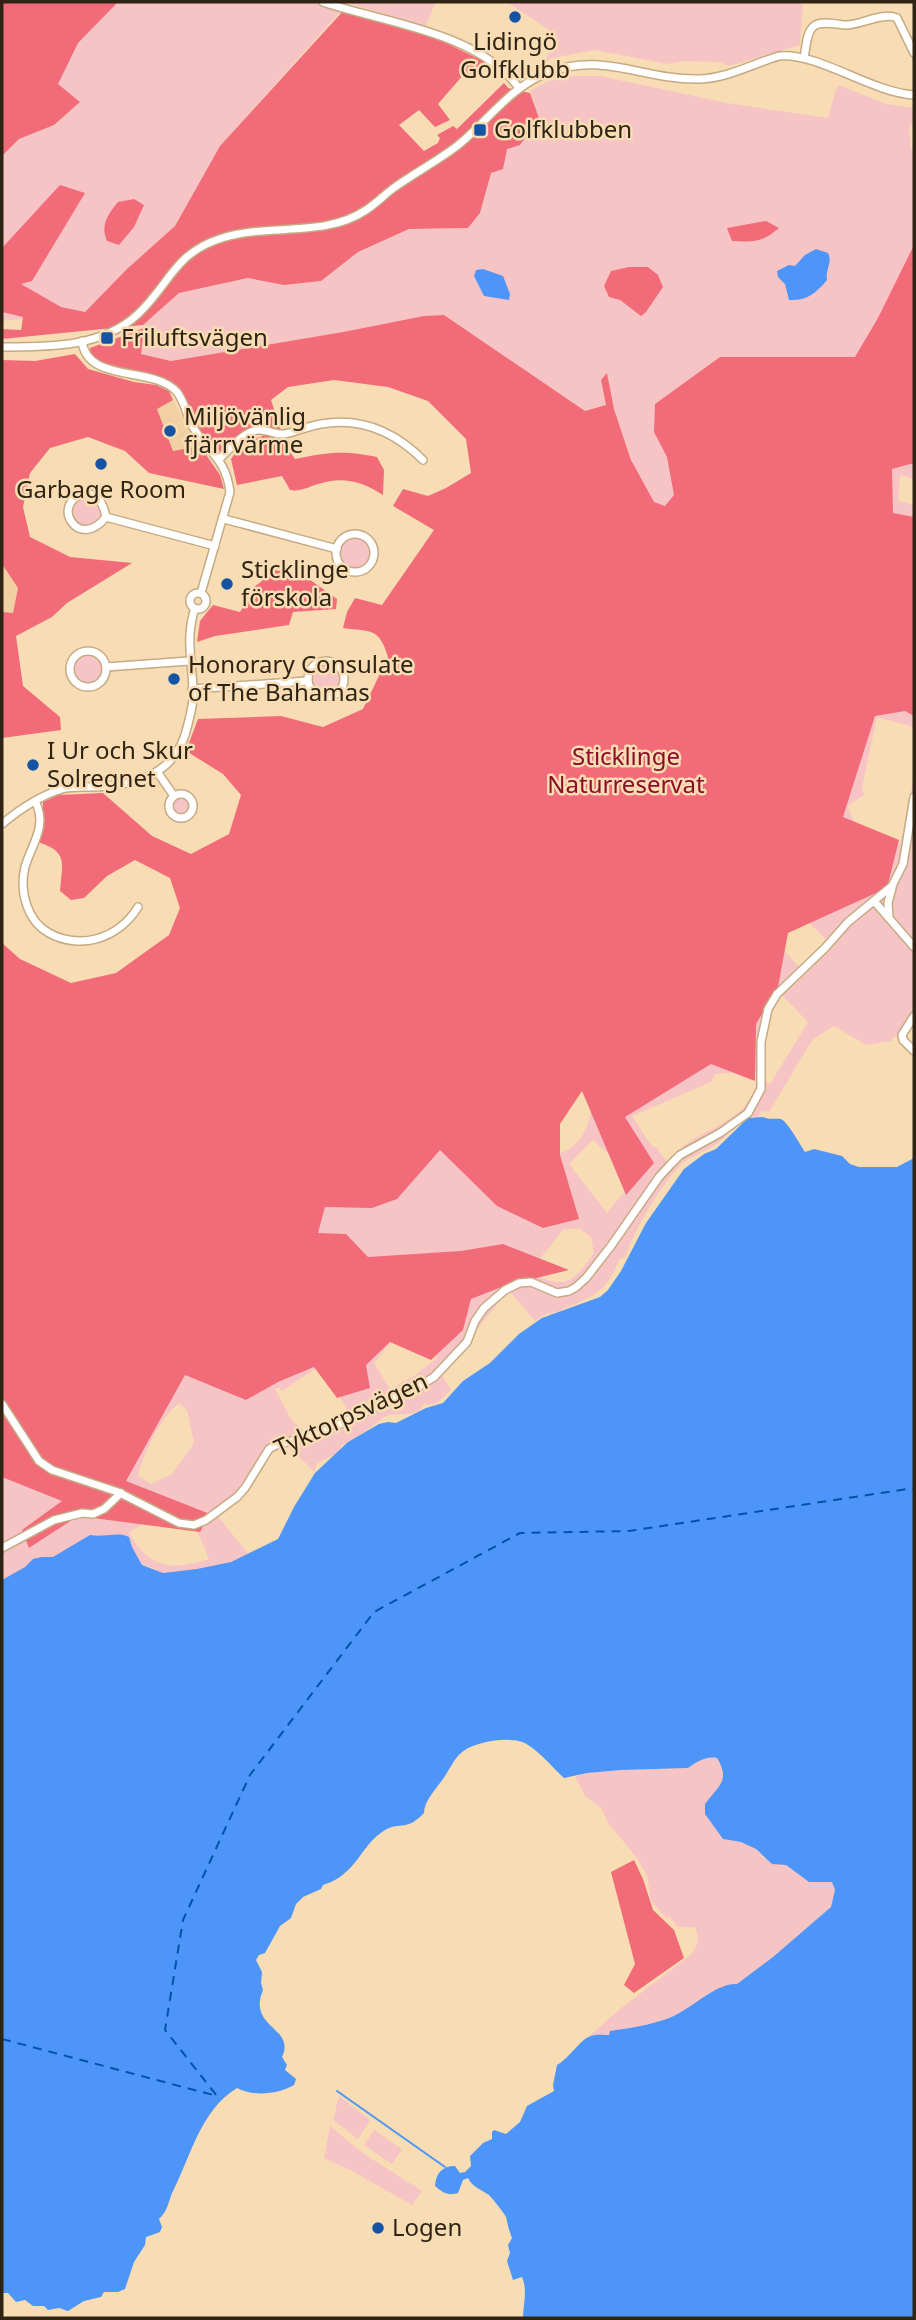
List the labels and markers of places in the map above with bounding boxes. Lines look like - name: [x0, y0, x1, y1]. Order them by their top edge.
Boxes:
- marker: Lidingö Golfklubb: [507, 9, 523, 25]
- place label: Lidingö Golfklubb: [460, 24, 570, 85]
- place label: Golfklubben: [494, 112, 632, 145]
- marker: Golfklubben: [472, 122, 488, 138]
- place label: Friluftsvägen: [121, 320, 268, 353]
- marker: Friluftsvägen: [99, 330, 115, 346]
- place label: Miljövänlig fjärrvärme: [184, 399, 306, 460]
- marker: Miljövänlig fjärrvärme: [162, 423, 178, 439]
- marker: Garbage Room: [93, 456, 109, 472]
- place label: Garbage Room: [16, 472, 186, 505]
- place label: Sticklinge förskola: [241, 552, 349, 613]
- marker: Sticklinge förskola: [219, 576, 235, 592]
- place label: Honorary Consulate of The Bahamas: [188, 647, 414, 708]
- marker: Honorary Consulate of The Bahamas: [166, 671, 182, 687]
- place label: I Ur och Skur Solregnet: [47, 733, 193, 794]
- marker: I Ur och Skur Solregnet: [25, 757, 41, 773]
- place label: Logen: [392, 2210, 462, 2243]
- marker: Logen: [370, 2220, 386, 2236]

